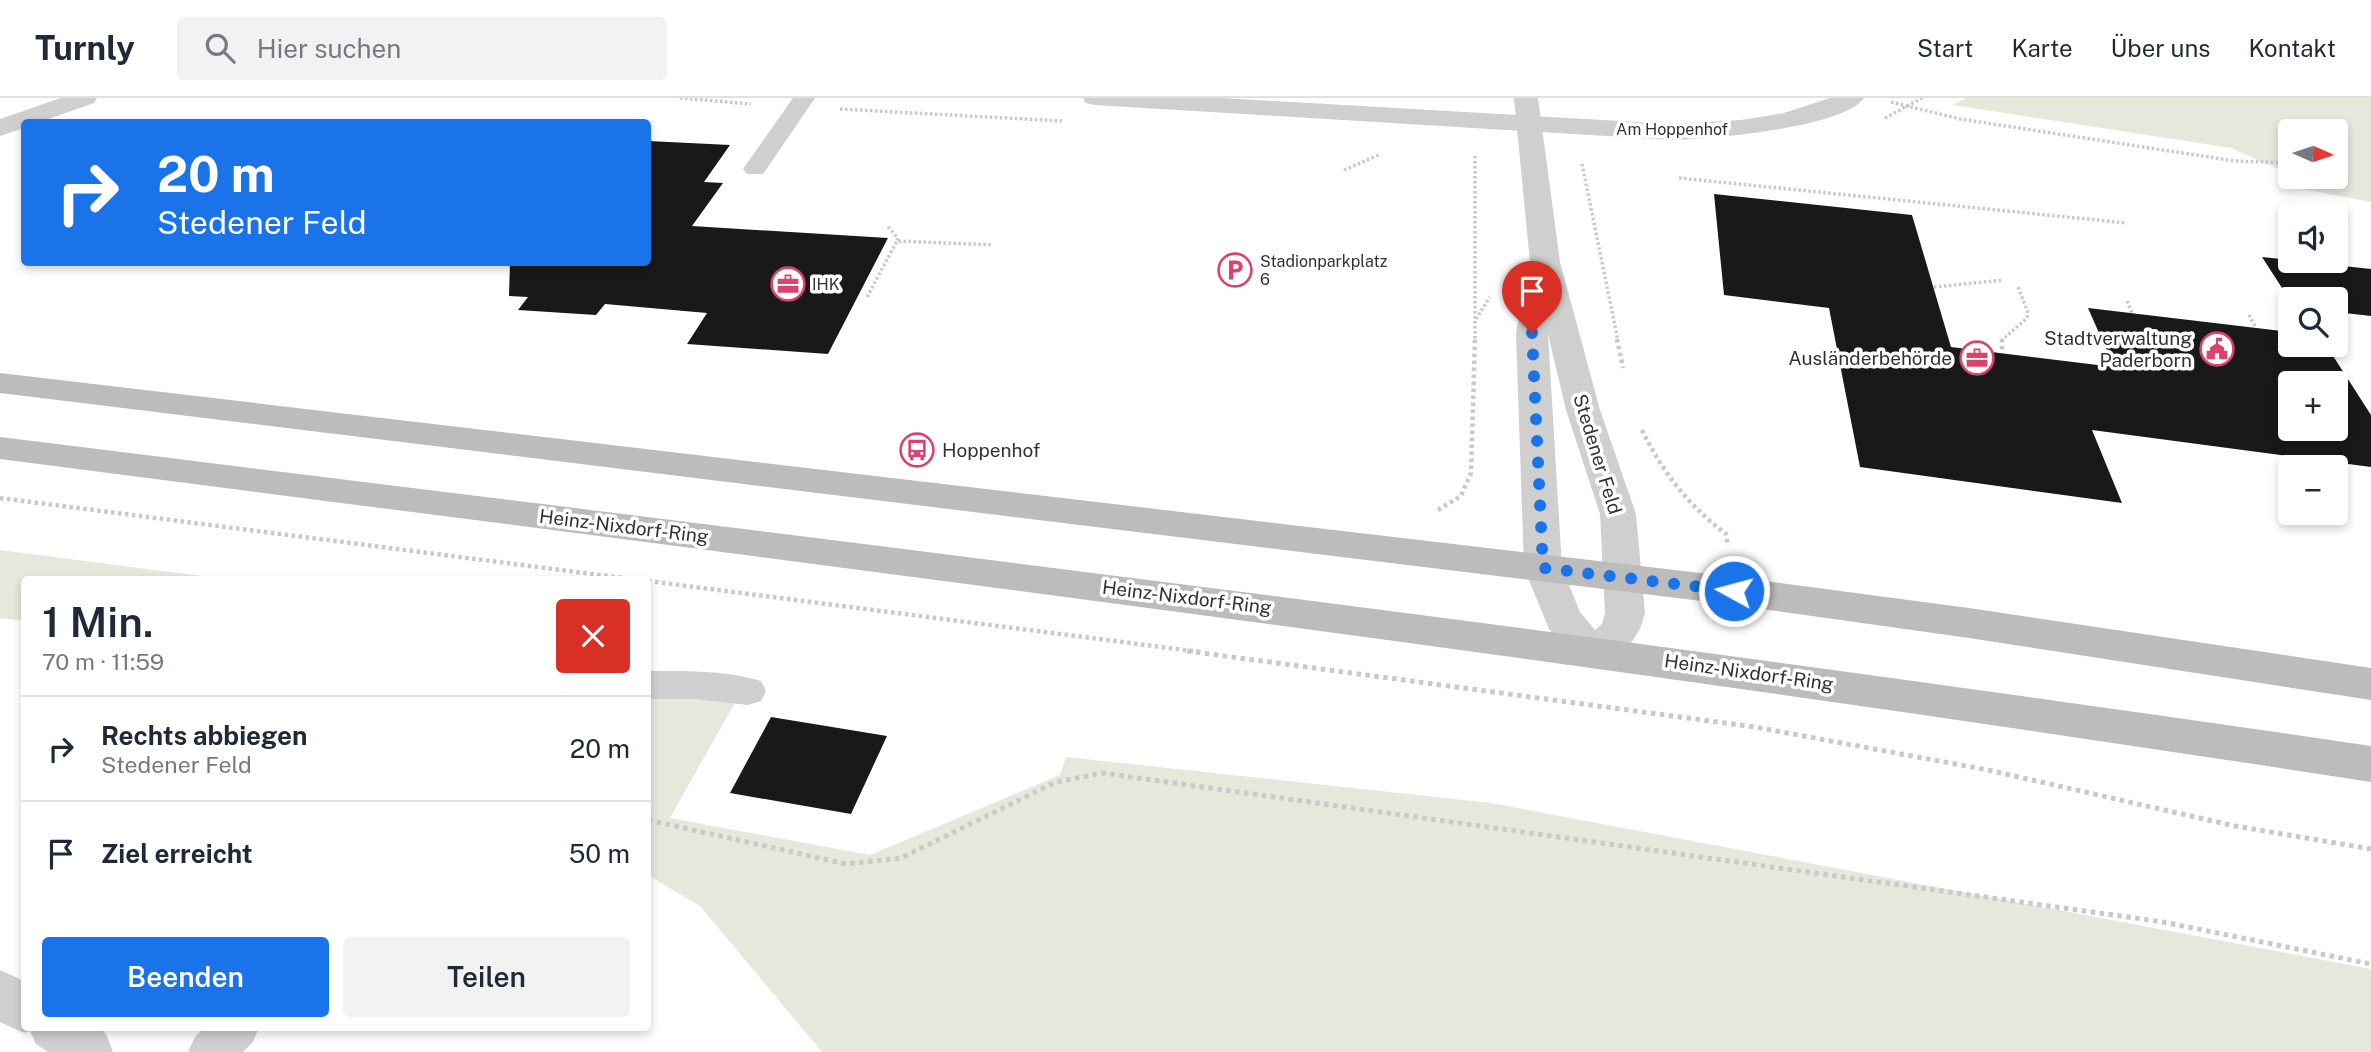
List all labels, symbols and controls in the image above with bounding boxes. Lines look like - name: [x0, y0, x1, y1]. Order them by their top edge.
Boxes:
- search box: [177, 17, 667, 80]
- text: Turnly: [35, 29, 135, 67]
- icon: search: [201, 29, 239, 67]
- text: Hier suchen: [257, 33, 401, 64]
- text: Start: [1917, 34, 1973, 62]
- text: Karte: [2011, 34, 2073, 62]
- text: Über uns: [2111, 34, 2210, 62]
- text: Kontakt: [2248, 34, 2336, 62]
- north arrow: [2278, 119, 2348, 189]
- map controls: [2278, 119, 2348, 525]
- street label: Am Hoppenhof: [1616, 120, 1728, 139]
- text: 20 m: [157, 145, 275, 203]
- icon: right: [42, 147, 133, 238]
- button: sound: [2278, 203, 2348, 273]
- text: Stedener Feld: [157, 204, 367, 241]
- parking icon: Stadionparkplatz 6: [1216, 251, 1254, 289]
- place label: Stadionparkplatz 6: [1260, 252, 1388, 289]
- pin: [1502, 261, 1562, 333]
- office icon: IHK: [769, 265, 807, 303]
- icon: arrive: [1513, 272, 1551, 310]
- place label: IHK: [812, 275, 840, 294]
- button: search: [2278, 287, 2348, 357]
- place label: Stadtverwaltung Paderborn: [2044, 327, 2192, 371]
- public building icon: Stadtverwaltung Paderborn: [2198, 330, 2236, 368]
- office icon: Ausländerbehörde: [1958, 339, 1996, 377]
- place label: Ausländerbehörde: [1788, 347, 1952, 369]
- button: +: [2278, 371, 2348, 441]
- street label: Stedener Feld: [1569, 391, 1627, 517]
- bus stop icon: Hoppenhof: [898, 431, 936, 469]
- place label: Hoppenhof: [942, 439, 1040, 461]
- button: −: [2278, 455, 2348, 525]
- street label: Heinz-Nixdorf-Ring: [538, 505, 710, 547]
- position arrow: [1697, 554, 1771, 628]
- street label: Heinz-Nixdorf-Ring: [1101, 576, 1273, 618]
- text: 1 Min.: [42, 597, 153, 646]
- button: close: [556, 599, 630, 673]
- text: 70 m · 11:59: [42, 648, 164, 675]
- street label: Heinz-Nixdorf-Ring: [1663, 649, 1835, 695]
- text: Rechts abbiegen: [101, 720, 307, 751]
- icon: right: [42, 730, 80, 768]
- text: 20 m: [570, 733, 630, 764]
- text: Stedener Feld: [101, 751, 252, 778]
- icon: arrive: [42, 835, 80, 873]
- text: Ziel erreicht: [101, 838, 253, 869]
- text: 50 m: [569, 838, 630, 869]
- button: Beenden: [42, 937, 329, 1017]
- button: Teilen: [343, 937, 630, 1017]

